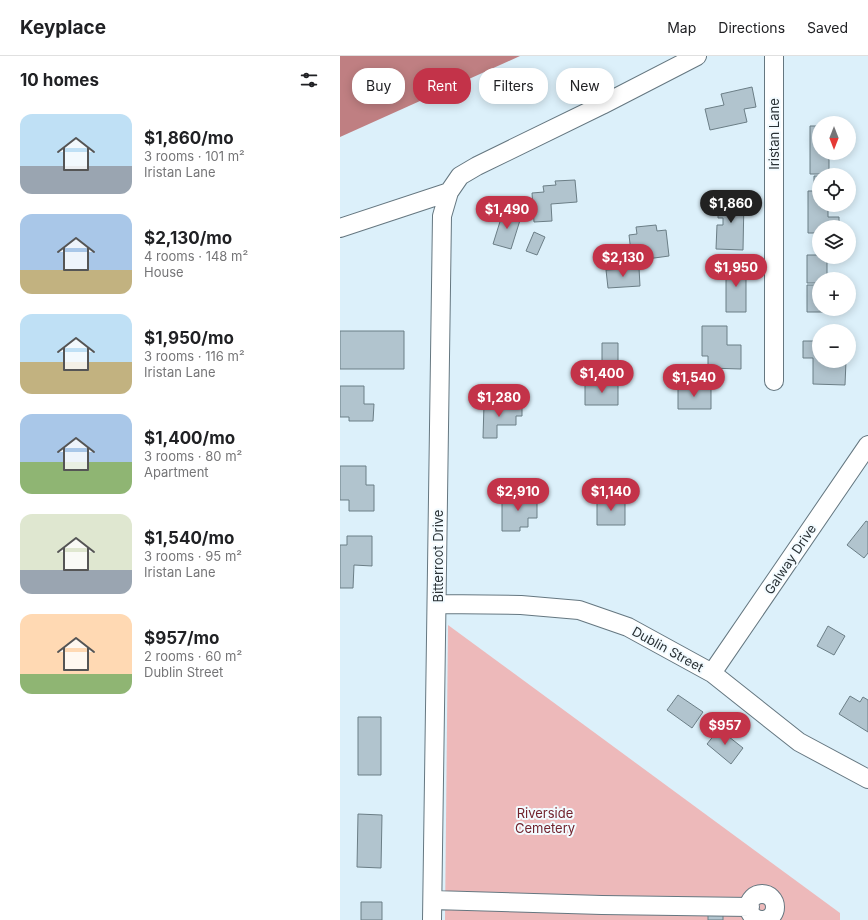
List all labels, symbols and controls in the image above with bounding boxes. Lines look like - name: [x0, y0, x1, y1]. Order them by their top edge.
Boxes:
- text: Keyplace: [20, 16, 106, 39]
- text: Map: [667, 19, 696, 36]
- text: Directions: [718, 19, 785, 36]
- text: Saved: [807, 19, 848, 36]
- chip: Buy: [352, 68, 405, 104]
- chip: Rent: [413, 68, 471, 104]
- chip: Filters: [479, 68, 548, 104]
- chip: New: [556, 68, 614, 104]
- icon: filters: [298, 69, 320, 91]
- text: 10 homes: [20, 70, 99, 90]
- street label: Iristan Lane: [766, 98, 782, 170]
- north arrow: [812, 116, 856, 160]
- map controls: [812, 116, 856, 368]
- text: $1,860/mo: [144, 128, 234, 148]
- icon: home: [52, 130, 100, 178]
- text: 3 rooms · 101 m²: [144, 148, 245, 164]
- text: Iristan Lane: [144, 164, 215, 180]
- button: locate: [812, 168, 856, 212]
- pin: $1,860: [698, 190, 764, 224]
- text: $1,860: [709, 195, 753, 211]
- pin: $1,490: [474, 196, 540, 230]
- text: $1,490: [485, 201, 529, 217]
- button: layers: [812, 220, 856, 264]
- text: $2,130/mo: [144, 228, 232, 248]
- icon: home: [52, 230, 100, 278]
- pin: $2,130: [590, 244, 656, 278]
- text: 4 rooms · 148 m²: [144, 248, 248, 264]
- text: $2,130: [602, 249, 644, 265]
- pin: $1,950: [703, 254, 769, 288]
- text: $1,950: [714, 259, 758, 275]
- text: House: [144, 264, 184, 280]
- button: +: [812, 272, 856, 316]
- button: −: [812, 324, 856, 368]
- text: $1,950/mo: [144, 328, 234, 348]
- icon: home: [52, 330, 100, 378]
- text: 3 rooms · 116 m²: [144, 348, 245, 364]
- pin: $1,400: [569, 360, 635, 394]
- text: Iristan Lane: [144, 364, 215, 380]
- pin: $1,540: [661, 364, 727, 398]
- text: $1,400: [580, 365, 624, 381]
- text: $1,540: [672, 369, 716, 385]
- pin: $1,280: [466, 384, 532, 418]
- text: $1,280: [477, 389, 521, 405]
- text: $1,400/mo: [144, 428, 235, 448]
- icon: home: [52, 430, 100, 478]
- text: 3 rooms · 80 m²: [144, 448, 242, 464]
- text: Apartment: [144, 464, 209, 480]
- pin: $2,910: [485, 478, 551, 512]
- pin: $1,140: [578, 478, 644, 512]
- text: $2,910: [496, 483, 540, 499]
- text: $1,140: [591, 483, 631, 499]
- street label: Bitterroot Drive: [430, 510, 446, 602]
- street label: Galway Drive: [761, 521, 819, 597]
- text: $1,540/mo: [144, 528, 234, 548]
- icon: home: [52, 530, 100, 578]
- text: 3 rooms · 95 m²: [144, 548, 242, 564]
- text: Iristan Lane: [144, 564, 215, 580]
- street label: Dublin Street: [629, 623, 707, 675]
- text: $957/mo: [144, 628, 219, 648]
- icon: home: [52, 630, 100, 678]
- text: 2 rooms · 60 m²: [144, 648, 242, 664]
- text: Dublin Street: [144, 664, 223, 680]
- pin: $957: [701, 712, 749, 746]
- text: $957: [709, 717, 741, 733]
- park label: Riverside Cemetery: [515, 805, 575, 836]

